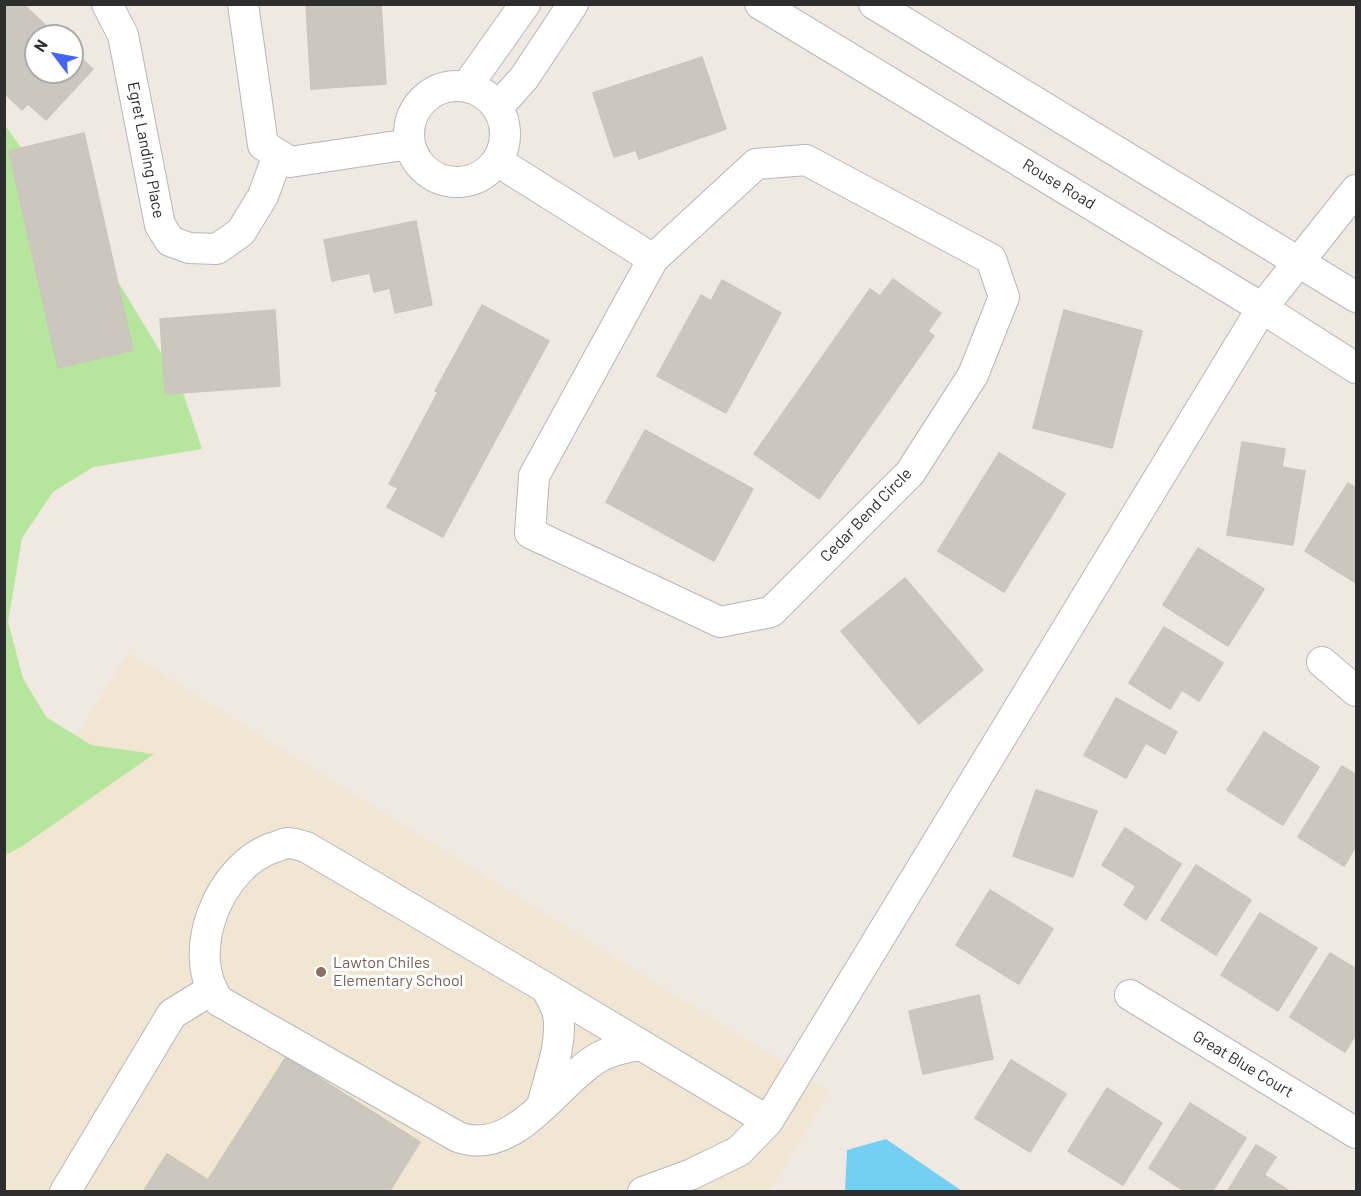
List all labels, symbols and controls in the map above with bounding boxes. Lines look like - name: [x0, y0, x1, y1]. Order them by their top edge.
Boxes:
- north arrow: [24, 24, 84, 84]
- text: N: [29, 36, 51, 55]
- street label: Egret Landing Place: [123, 80, 169, 220]
- street label: Rouse Road: [1019, 155, 1099, 213]
- street label: Cedar Bend Circle: [816, 464, 916, 566]
- place label: Lawton Chiles Elementary School: [333, 953, 463, 991]
- marker: Lawton Chiles Elementary School: [314, 965, 328, 979]
- street label: Great Blue Court: [1189, 1026, 1297, 1102]

